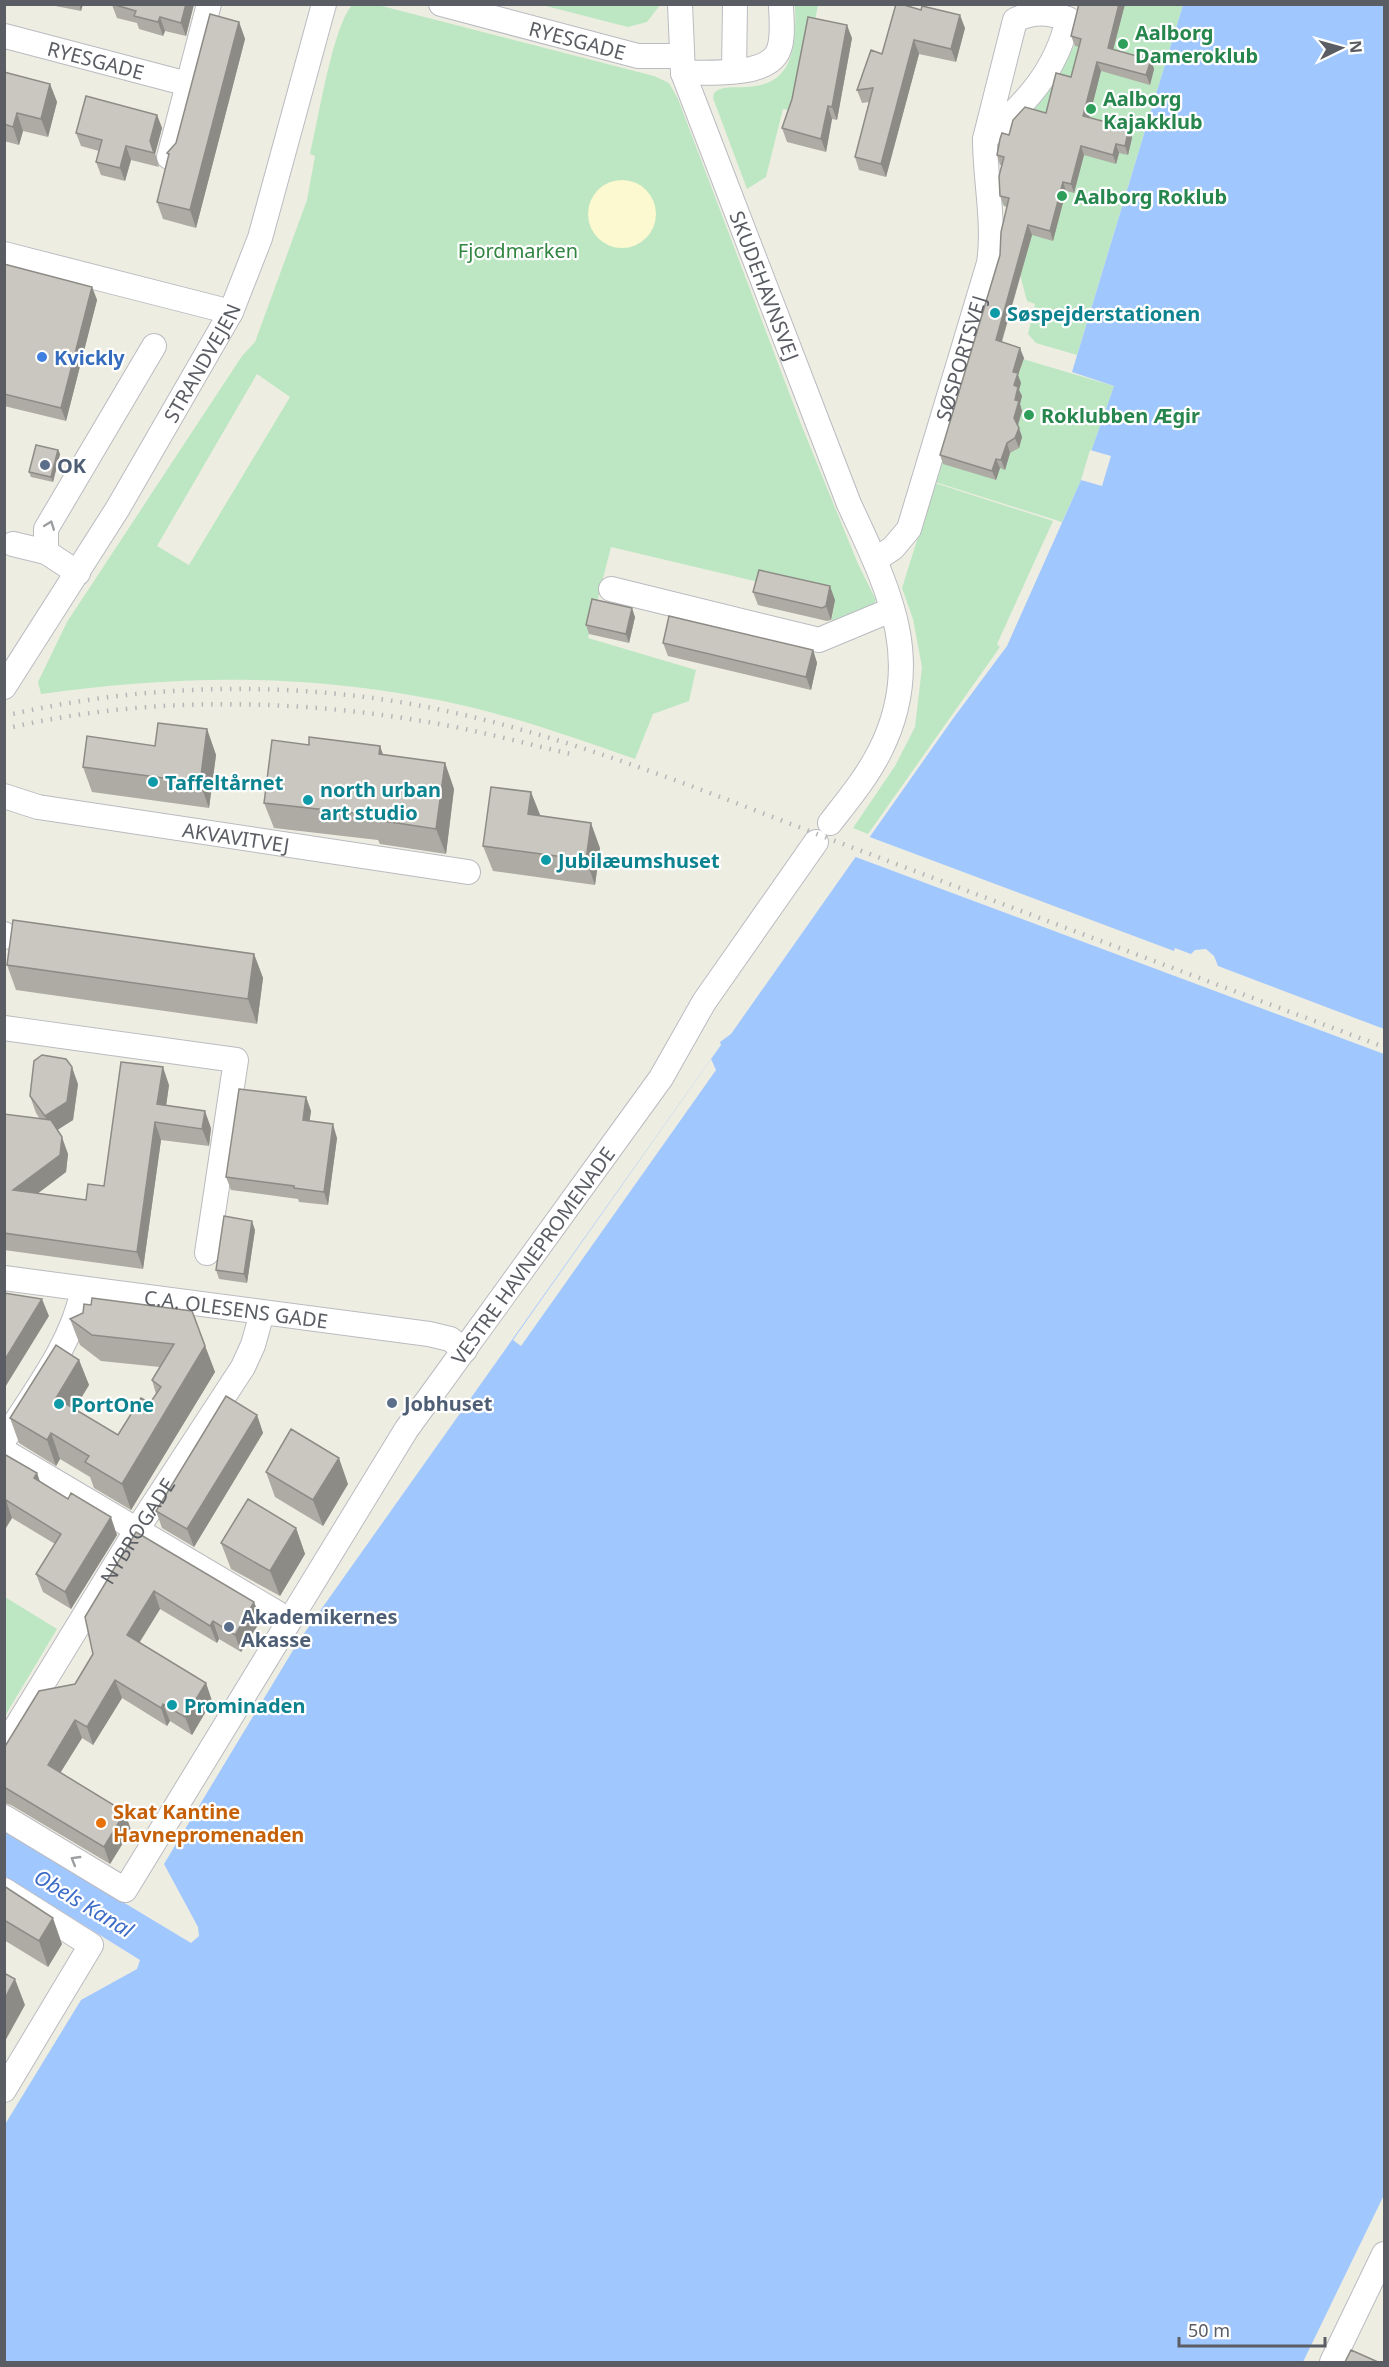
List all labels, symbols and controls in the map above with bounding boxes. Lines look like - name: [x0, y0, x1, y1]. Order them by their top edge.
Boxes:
- street label: RYESGADE: [526, 14, 629, 66]
- north arrow: [1311, 18, 1371, 78]
- place label: Aalborg Dameroklub: [1135, 19, 1258, 69]
- street label: RYESGADE: [45, 34, 147, 85]
- marker: Aalborg Dameroklub: [1116, 37, 1130, 51]
- text: N: [1344, 39, 1367, 54]
- place label: Aalborg Kajakklub: [1103, 85, 1203, 135]
- marker: Aalborg Kajakklub: [1084, 102, 1098, 116]
- place label: Aalborg Roklub: [1074, 183, 1227, 210]
- marker: Aalborg Roklub: [1055, 189, 1069, 203]
- street label: SKUDEHAVNSVEJ: [724, 207, 806, 365]
- park label: Fjordmarken: [458, 237, 578, 264]
- street label: SØSPORTSVEJ: [929, 292, 992, 424]
- street label: STRANDVEJEN: [157, 300, 247, 427]
- place label: Søspejderstationen: [1007, 300, 1200, 327]
- marker: Søspejderstationen: [988, 306, 1002, 320]
- place label: Kvickly: [54, 344, 125, 371]
- marker: Kvickly: [35, 350, 49, 364]
- place label: Roklubben Ægir: [1041, 402, 1200, 429]
- marker: Roklubben Ægir: [1022, 408, 1036, 422]
- place label: OK: [57, 452, 87, 479]
- marker: OK: [38, 458, 52, 472]
- one-way arrow: [43, 521, 55, 532]
- place label: Taffeltårnet: [165, 769, 284, 796]
- marker: Taffeltårnet: [146, 775, 160, 789]
- place label: north urban art studio: [320, 776, 441, 826]
- marker: north urban art studio: [301, 793, 315, 807]
- street label: AKVAVITVEJ: [181, 816, 291, 858]
- place label: Jubilæumshuset: [556, 847, 720, 874]
- marker: Jubilæumshuset: [539, 853, 553, 867]
- street label: VESTRE HAVNEPROMENADE: [445, 1141, 620, 1370]
- street label: C.A. OLESENS GADE: [142, 1283, 330, 1334]
- place label: Jobhuset: [402, 1390, 493, 1417]
- place label: PortOne: [71, 1391, 154, 1418]
- marker: Jobhuset: [385, 1396, 399, 1410]
- marker: PortOne: [52, 1397, 66, 1411]
- street label: NYBROGADE: [93, 1472, 181, 1589]
- place label: Akademikernes Akasse: [241, 1603, 398, 1653]
- marker: Akademikernes Akasse: [222, 1620, 236, 1634]
- place label: Prominaden: [184, 1692, 306, 1719]
- marker: Prominaden: [165, 1698, 179, 1712]
- place label: Skat Kantine Havnepromenaden: [113, 1798, 304, 1848]
- marker: Skat Kantine Havnepromenaden: [94, 1816, 108, 1830]
- one-way arrow: [71, 1855, 81, 1867]
- water label: Obels Kanal: [29, 1862, 139, 1944]
- scale bar: [1179, 2310, 1324, 2348]
- text: 50 m: [1188, 2318, 1230, 2342]

